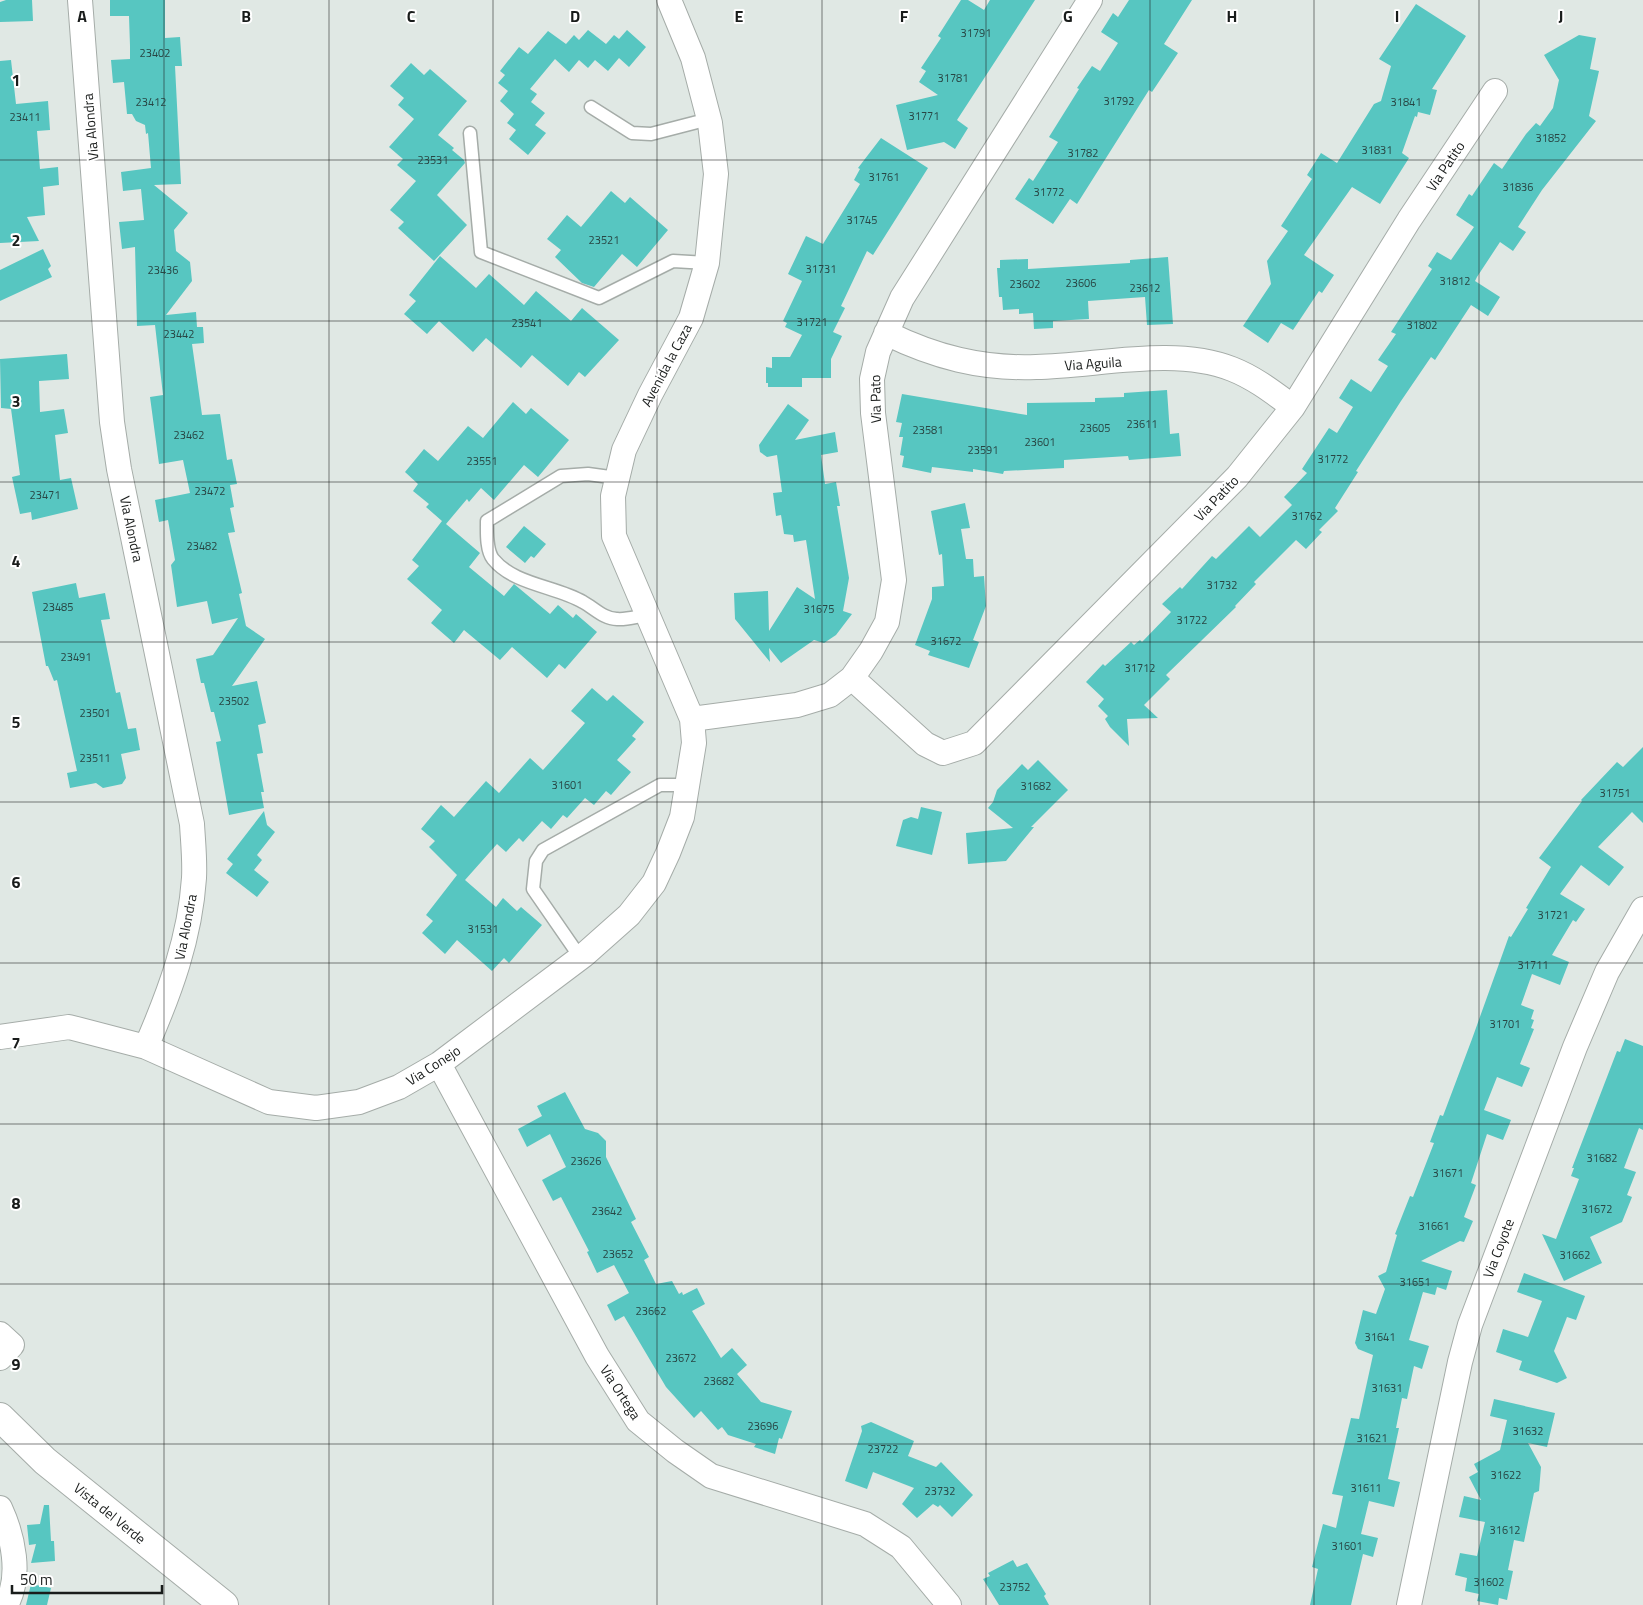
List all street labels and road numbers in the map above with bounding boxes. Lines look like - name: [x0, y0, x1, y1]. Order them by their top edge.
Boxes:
- street label: Via Alondra: [77, 93, 103, 161]
- street label: Via Patito: [1420, 137, 1470, 195]
- street label: Avenida la Caza: [635, 320, 697, 410]
- street label: Via Aguila: [1064, 351, 1122, 375]
- street label: Via Pato: [864, 374, 886, 424]
- street label: Via Patito: [1189, 470, 1243, 526]
- street label: Via Alondra: [115, 494, 149, 564]
- street label: Via Alondra: [168, 892, 202, 962]
- street label: Via Conejo: [402, 1040, 464, 1090]
- street label: Via Coyote: [1477, 1215, 1519, 1281]
- street label: Via Ortega: [595, 1360, 647, 1424]
- street label: Vista del Verde: [69, 1477, 151, 1549]

